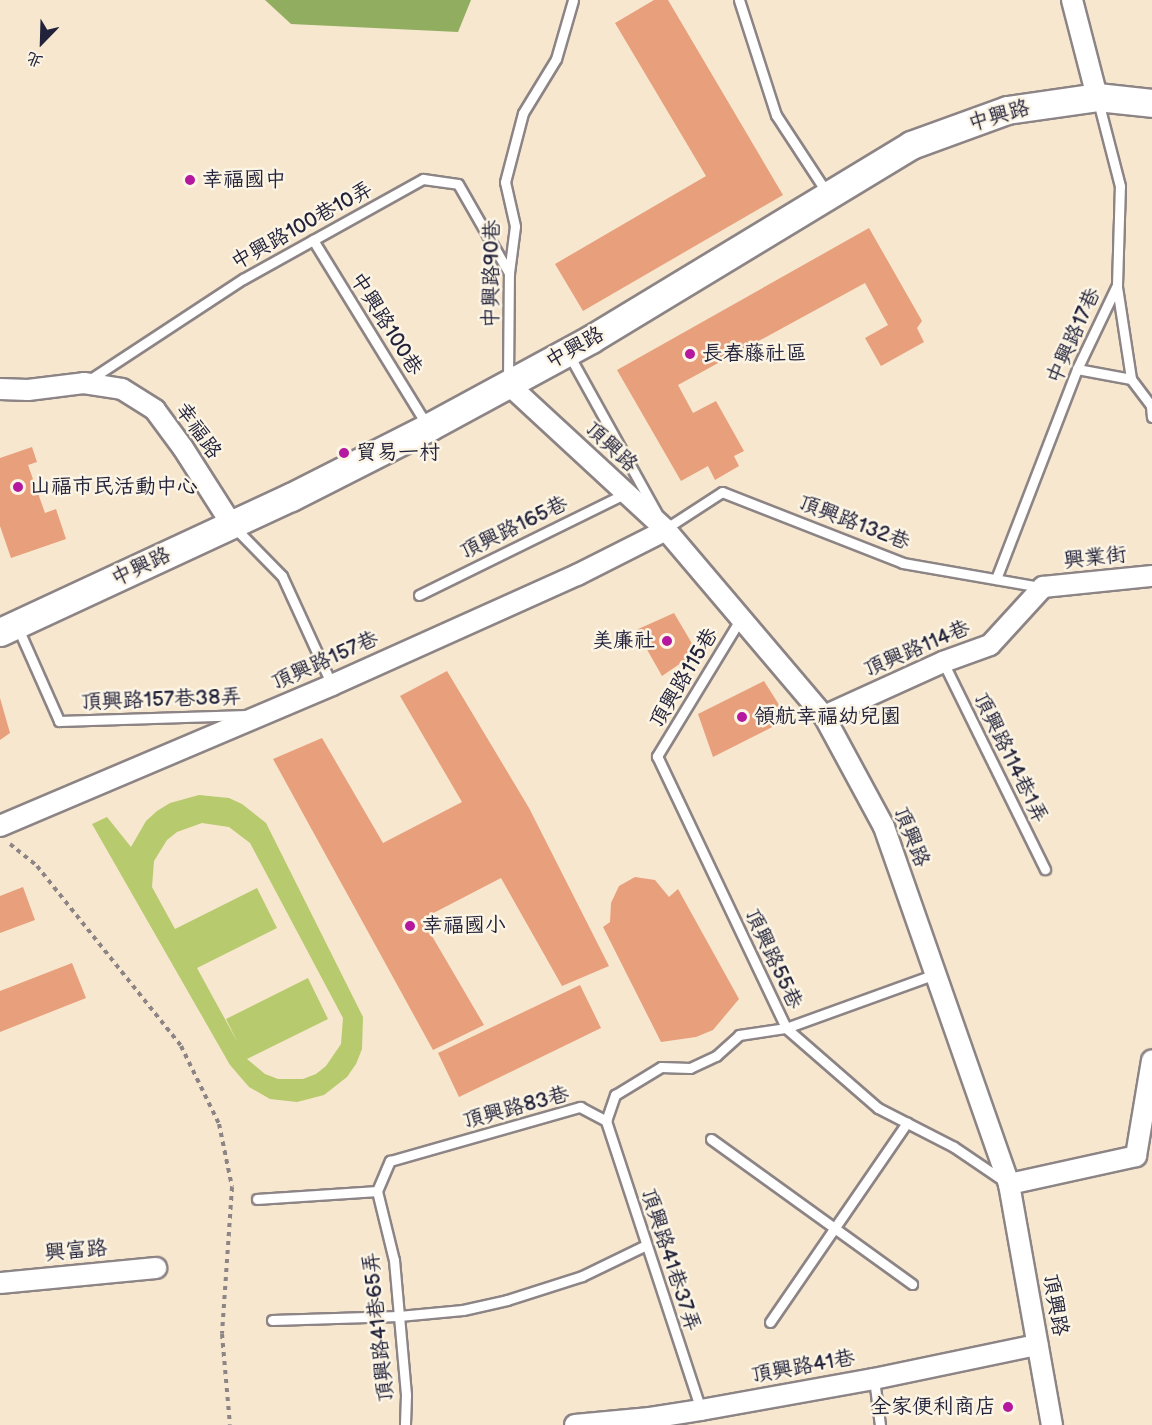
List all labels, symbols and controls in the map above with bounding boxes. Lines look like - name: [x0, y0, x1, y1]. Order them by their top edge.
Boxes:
- north arrow: [12, 12, 72, 72]
- text: 北: [24, 47, 46, 71]
- street label: 中興路: [965, 95, 1033, 137]
- place label: 幸福國中: [202, 167, 286, 193]
- marker: 幸福國中: [183, 173, 197, 187]
- street label: 中興路100巷10弄: [227, 177, 377, 275]
- street label: 中興路90巷: [478, 220, 506, 328]
- street label: 中興路100巷: [344, 268, 428, 380]
- street label: 中興路17巷: [1042, 284, 1106, 388]
- street label: 中興路: [541, 322, 609, 374]
- place label: 長春藤社區: [702, 341, 807, 367]
- marker: 長春藤社區: [683, 347, 697, 361]
- street label: 幸福路: [170, 398, 226, 464]
- street label: 頂興路: [579, 416, 643, 478]
- place label: 貿易一村: [356, 440, 440, 466]
- marker: 貿易一村: [337, 446, 351, 460]
- place label: 山福市民活動中心: [30, 474, 198, 500]
- marker: 山福市民活動中心: [11, 480, 25, 494]
- street label: 頂興路132巷: [795, 490, 913, 556]
- street label: 頂興路165巷: [456, 491, 572, 565]
- street label: 中興路: [107, 542, 175, 592]
- street label: 興業街: [1062, 542, 1128, 574]
- street label: 頂興路114巷: [860, 615, 974, 683]
- street label: 頂興路115巷: [644, 623, 724, 733]
- street label: 頂興路157巷: [268, 626, 382, 696]
- place label: 美廉社: [592, 628, 655, 654]
- marker: 美廉社: [660, 634, 674, 648]
- street label: 頂興路157巷38弄: [80, 685, 242, 715]
- street label: 頂興路114巷1弄: [968, 689, 1052, 827]
- place label: 領航幸福幼兒園: [754, 704, 901, 730]
- marker: 領航幸福幼兒園: [735, 710, 749, 724]
- street label: 頂興路: [888, 803, 934, 871]
- street label: 頂興路55巷: [739, 905, 807, 1013]
- place label: 幸福國小: [422, 913, 506, 939]
- marker: 幸福國小: [403, 919, 417, 933]
- street label: 頂興路83巷: [460, 1082, 572, 1134]
- street label: 頂興路41巷37弄: [635, 1185, 705, 1335]
- street label: 興富路: [44, 1236, 108, 1266]
- street label: 頂興路41巷65弄: [359, 1251, 399, 1403]
- street label: 頂興路: [1037, 1272, 1073, 1338]
- street label: 頂興路41巷: [749, 1345, 857, 1389]
- place label: 全家便利商店: [870, 1394, 996, 1420]
- marker: 全家便利商店: [1001, 1400, 1015, 1414]

